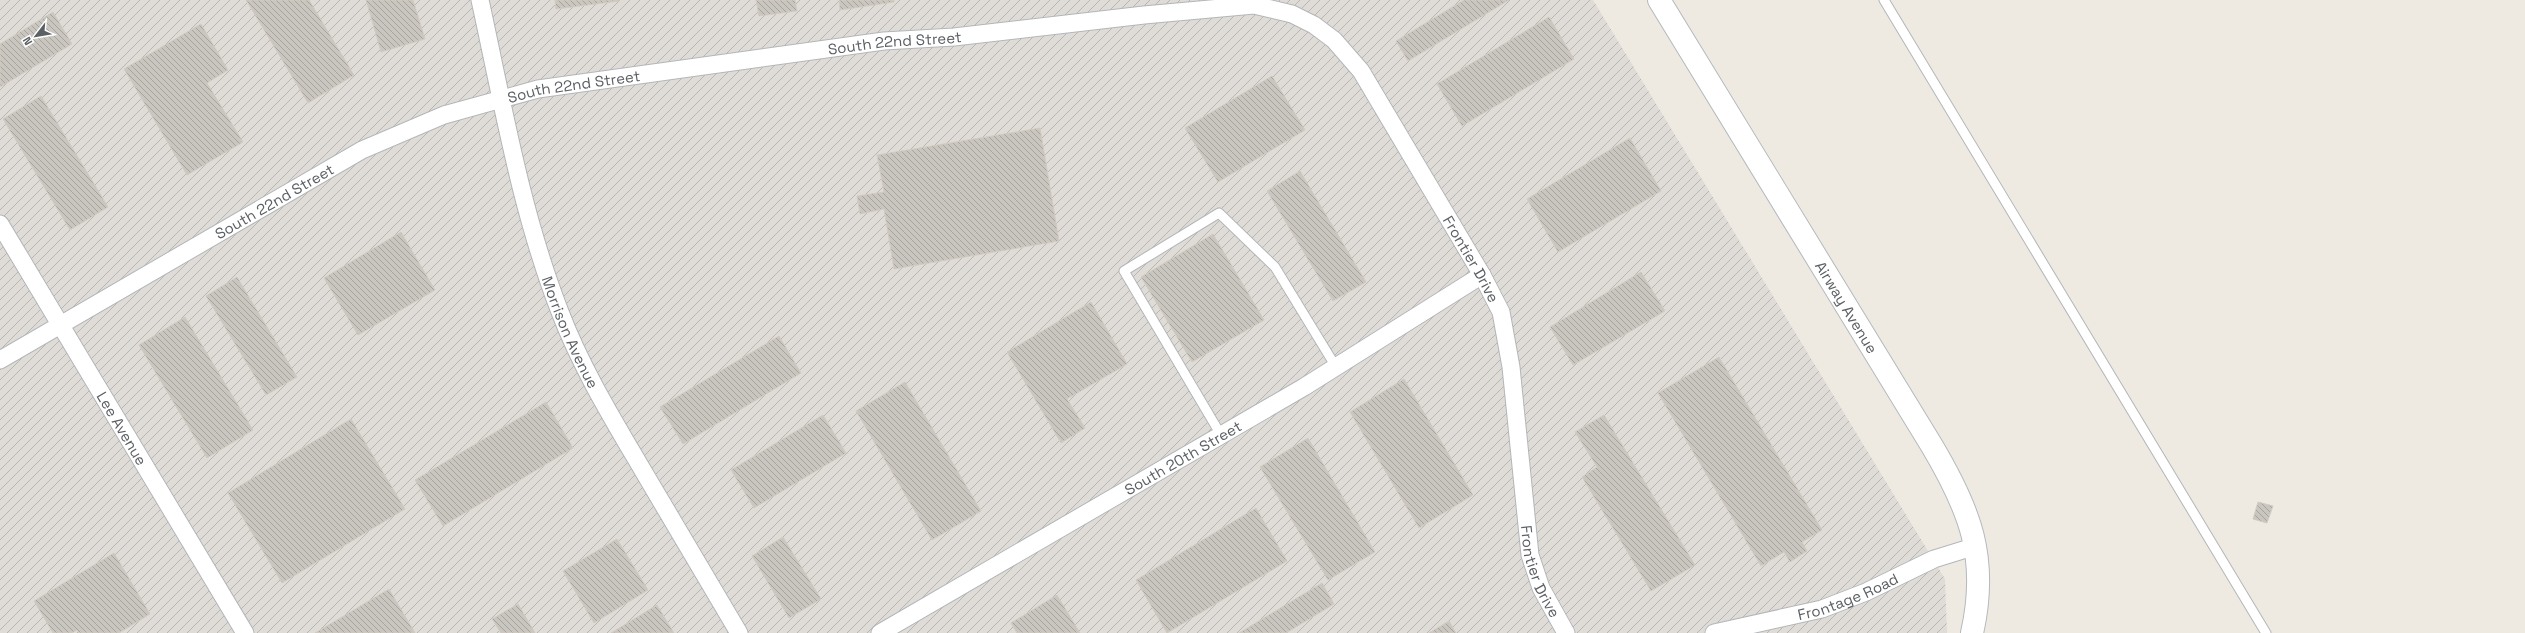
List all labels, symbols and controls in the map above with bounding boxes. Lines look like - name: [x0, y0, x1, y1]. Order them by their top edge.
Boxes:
- north arrow: [16, 16, 56, 56]
- street label: South 22nd Street: [827, 27, 963, 58]
- text: N: [20, 34, 35, 48]
- street label: South 22nd Street: [505, 65, 641, 107]
- street label: South 22nd Street: [211, 159, 337, 243]
- street label: Frontier Drive: [1439, 212, 1504, 305]
- street label: Airway Avenue: [1811, 257, 1883, 357]
- street label: Morrison Avenue: [538, 274, 603, 391]
- street label: Lee Avenue: [93, 388, 152, 469]
- street label: South 20th Street: [1121, 416, 1245, 499]
- street label: Frontier Drive: [1518, 524, 1565, 621]
- street label: Frontage Road: [1796, 568, 1901, 624]

